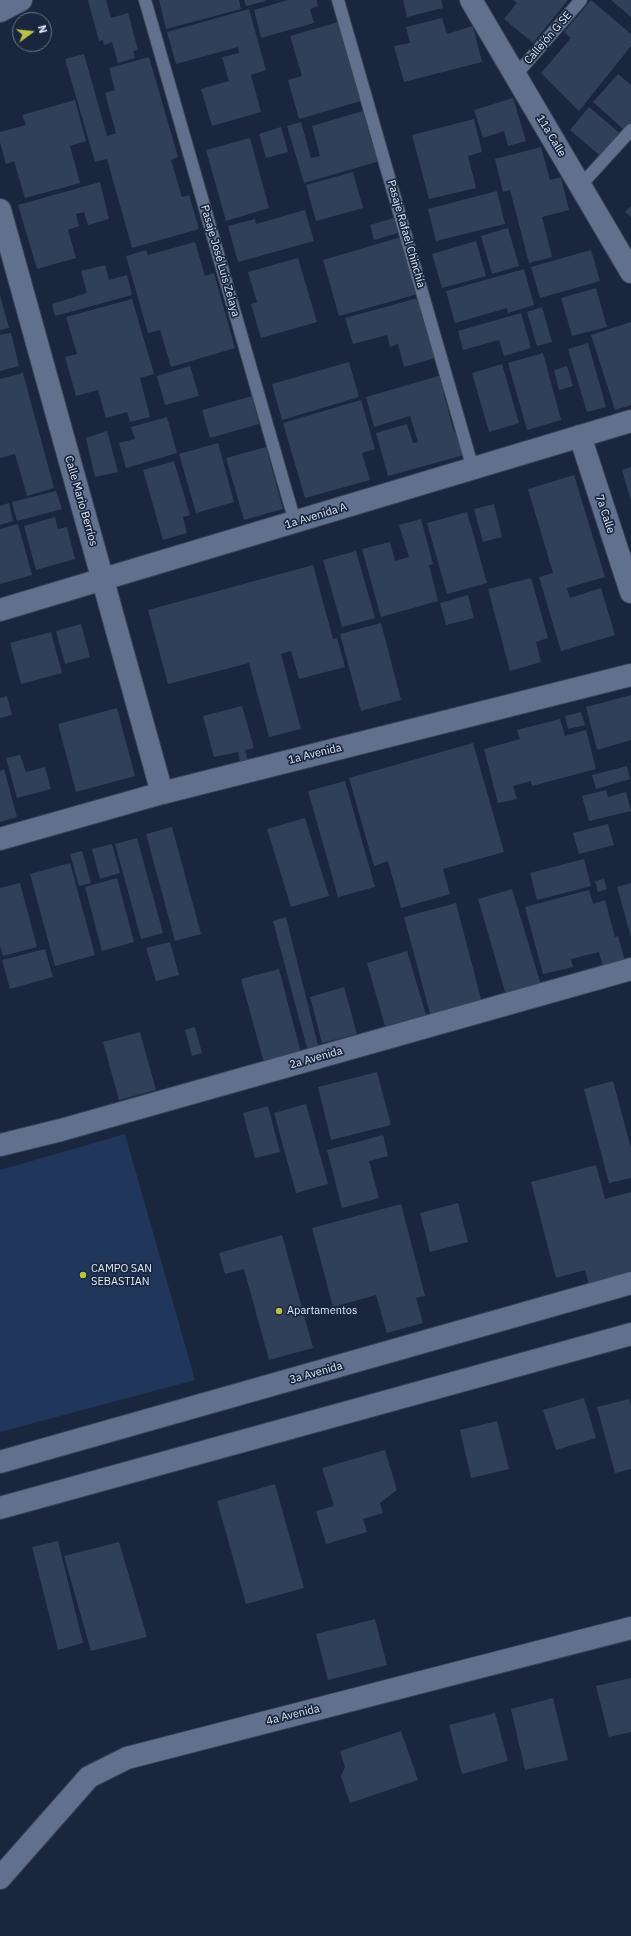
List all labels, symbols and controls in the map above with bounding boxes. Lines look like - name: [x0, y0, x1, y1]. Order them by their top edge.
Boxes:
- street label: Callejón G SE: [522, 9, 574, 67]
- north arrow: [12, 12, 52, 52]
- text: N: [35, 23, 50, 35]
- street label: 11a Calle: [533, 113, 569, 159]
- street label: Pasaje Rafael Chinchía: [384, 179, 428, 289]
- street label: Pasaje José Luis Zelaya: [198, 204, 242, 318]
- street label: Calle Mario Berríos: [62, 454, 100, 548]
- street label: 7a Calle: [593, 493, 617, 535]
- street label: 1a Avenida A: [283, 500, 349, 532]
- street label: 1a Avenida: [287, 741, 343, 767]
- street label: 2a Avenida: [288, 1044, 344, 1072]
- place label: CAMPO SAN SEBASTIAN: [91, 1262, 152, 1288]
- marker: CAMPO SAN SEBASTIAN: [78, 1270, 88, 1280]
- place label: Apartamentos: [287, 1304, 357, 1318]
- marker: Apartamentos: [274, 1306, 284, 1316]
- street label: 3a Avenida: [288, 1359, 344, 1387]
- street label: 4a Avenida: [265, 1702, 321, 1728]

